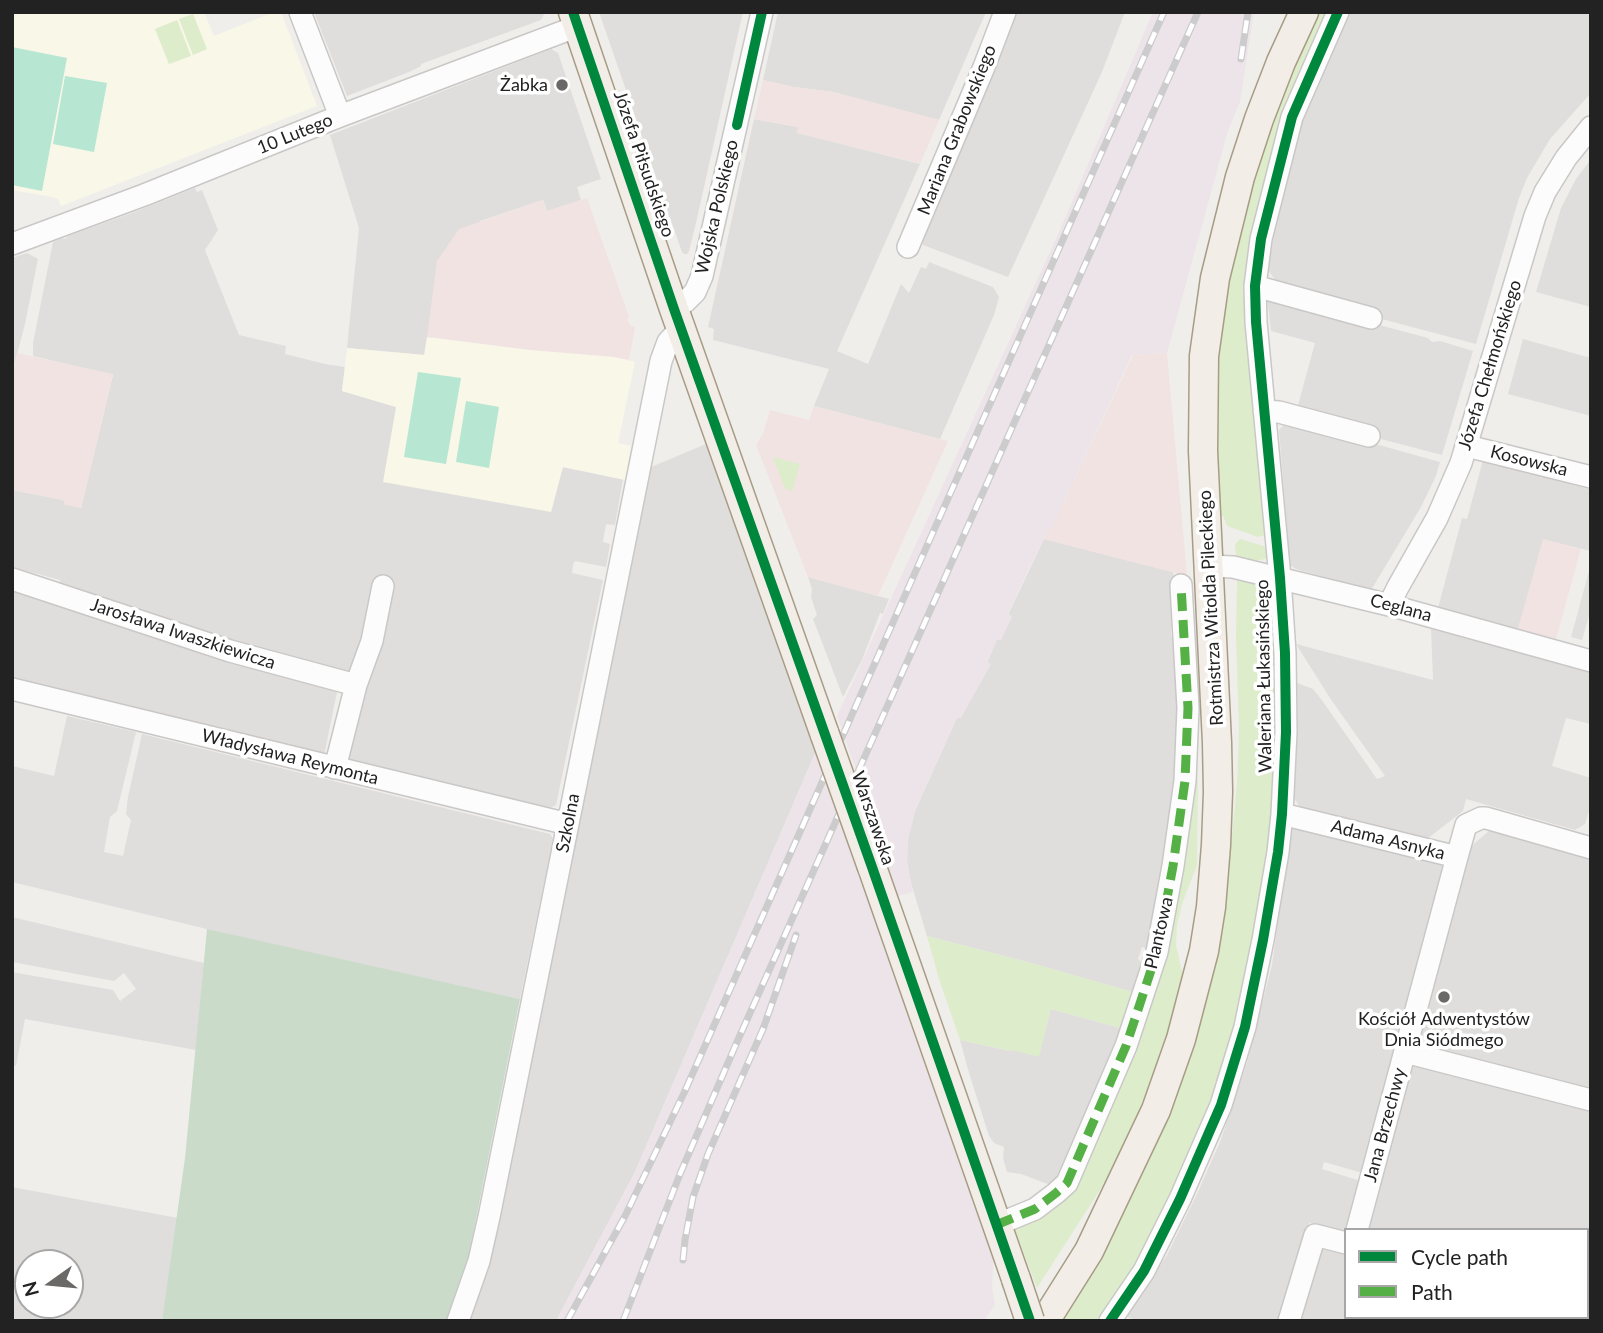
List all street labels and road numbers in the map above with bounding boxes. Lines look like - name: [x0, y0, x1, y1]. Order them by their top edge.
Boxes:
- street label: Mariana Grabowskiego: [913, 42, 1001, 218]
- street label: Józefa Piłsudskiego: [609, 88, 679, 240]
- street label: 10 Lutego: [254, 109, 336, 159]
- street label: Wojska Polskiego: [691, 138, 743, 276]
- street label: Józefa Chełmońskiego: [1454, 277, 1526, 453]
- street label: Kosowska: [1488, 441, 1570, 481]
- street label: Rotmistrza Witolda Pileckiego: [1194, 490, 1228, 726]
- street label: Waleriana Łukasińskiego: [1252, 579, 1276, 773]
- street label: Ceglana: [1368, 589, 1434, 627]
- street label: Jarosława Iwaszkiewicza: [88, 594, 278, 674]
- street label: Władysława Reymonta: [199, 725, 381, 789]
- street label: Warszawska: [847, 768, 899, 868]
- street label: Szkolna: [552, 792, 584, 854]
- street label: Adama Asnyka: [1329, 815, 1447, 865]
- street label: Plantowa: [1140, 895, 1178, 971]
- street label: Jana Brzechwy: [1359, 1066, 1411, 1184]

